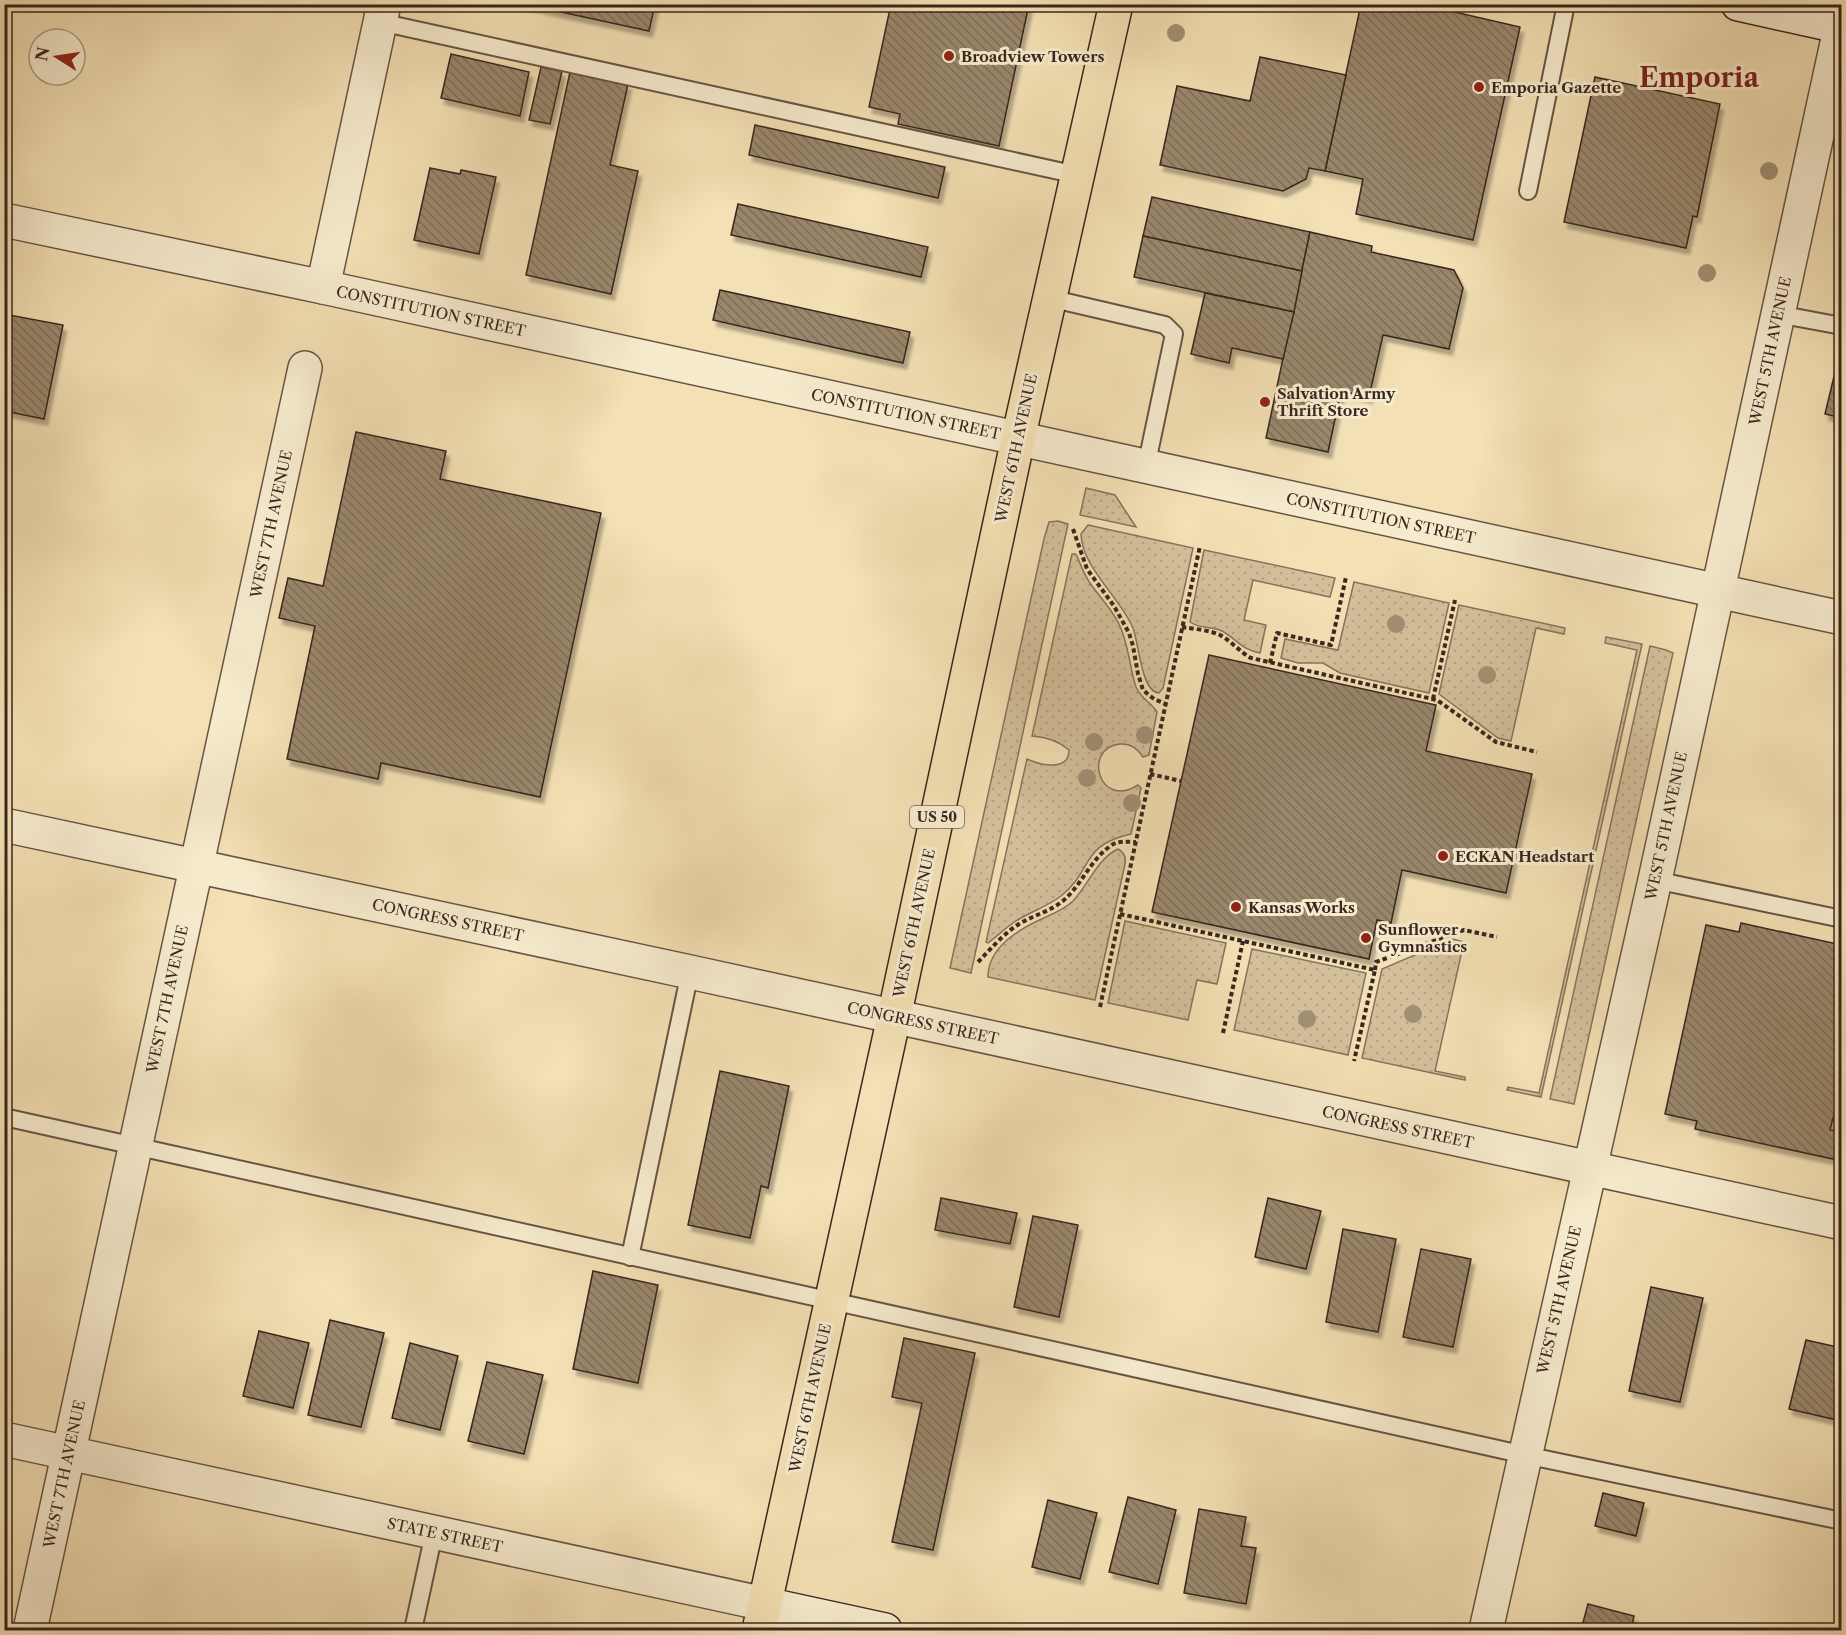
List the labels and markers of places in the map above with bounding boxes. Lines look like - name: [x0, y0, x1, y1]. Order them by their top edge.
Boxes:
- place label: Broadview Towers: [961, 47, 1105, 66]
- marker: Broadview Towers: [942, 49, 956, 63]
- place label: Emporia Gazette: [1491, 78, 1621, 97]
- marker: Emporia Gazette: [1472, 80, 1486, 94]
- place label: Salvation Army Thrift Store: [1277, 384, 1396, 420]
- marker: Salvation Army Thrift Store: [1258, 395, 1272, 409]
- place label: ECKAN Headstart: [1455, 847, 1594, 866]
- marker: ECKAN Headstart: [1436, 849, 1450, 863]
- place label: Kansas Works: [1248, 898, 1355, 917]
- marker: Kansas Works: [1229, 900, 1243, 914]
- place label: Sunflower Gymnastics: [1378, 920, 1467, 956]
- marker: Sunflower Gymnastics: [1359, 931, 1373, 945]

